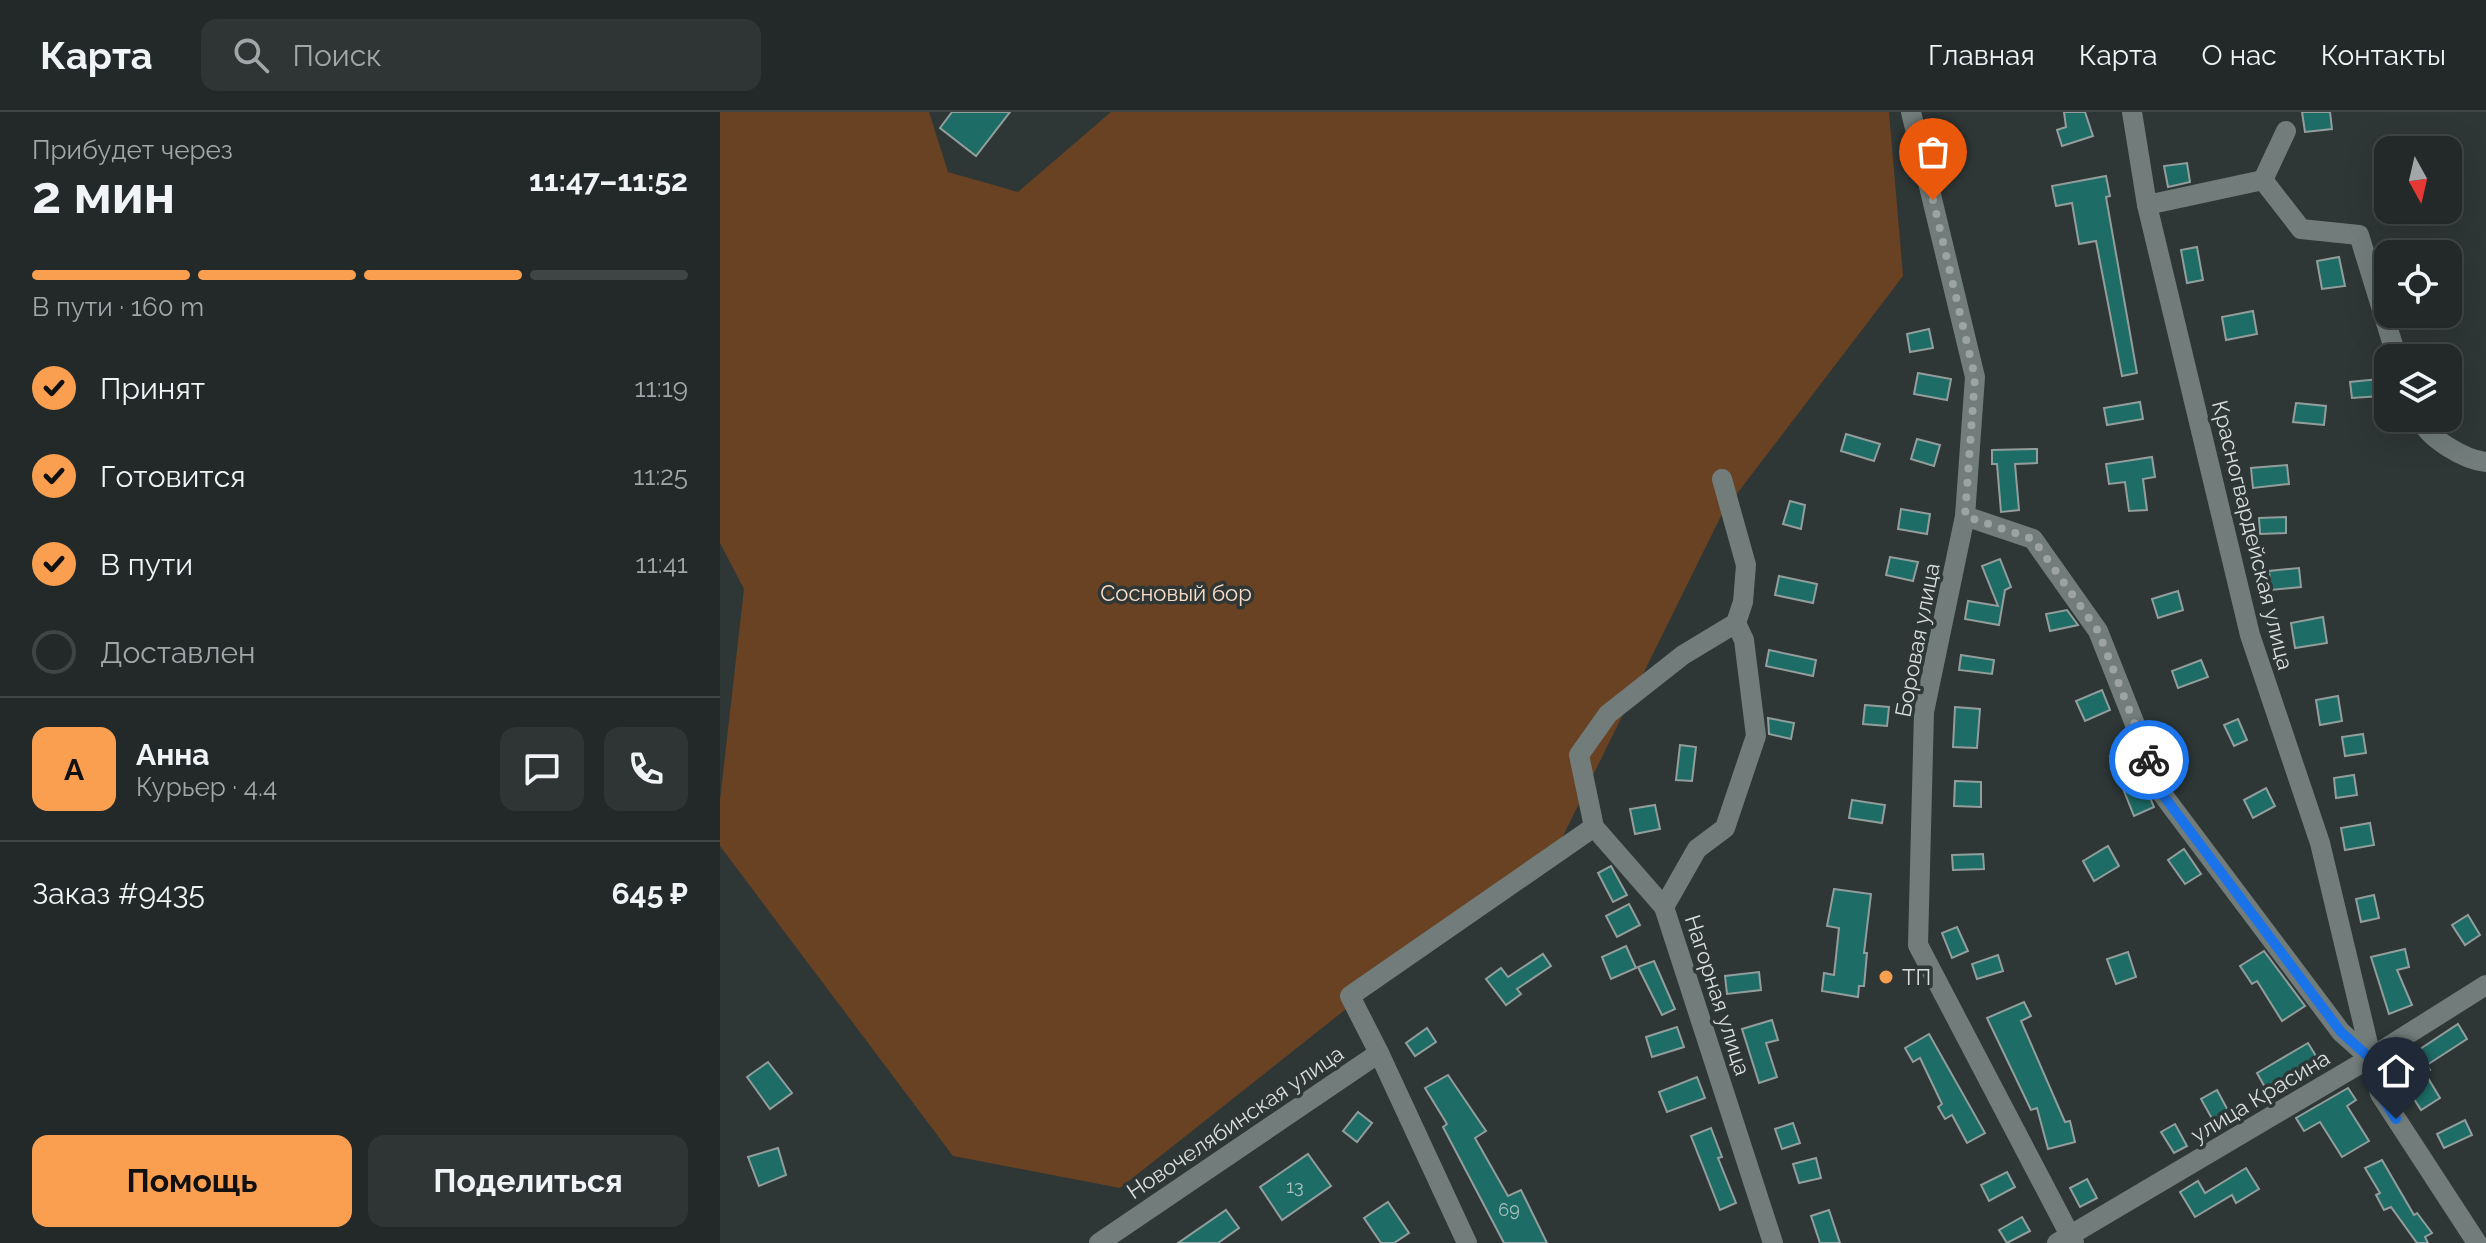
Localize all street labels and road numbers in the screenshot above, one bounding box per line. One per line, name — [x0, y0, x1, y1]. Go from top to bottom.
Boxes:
street label: Красногвардейская улица — [2207, 398, 2299, 672]
street label: Боровая улица — [1889, 561, 1945, 719]
street label: Нагорная улица — [1680, 911, 1756, 1079]
street label: Новочелябинская улица — [1122, 1040, 1348, 1204]
street label: улица Красина — [2186, 1044, 2334, 1148]

